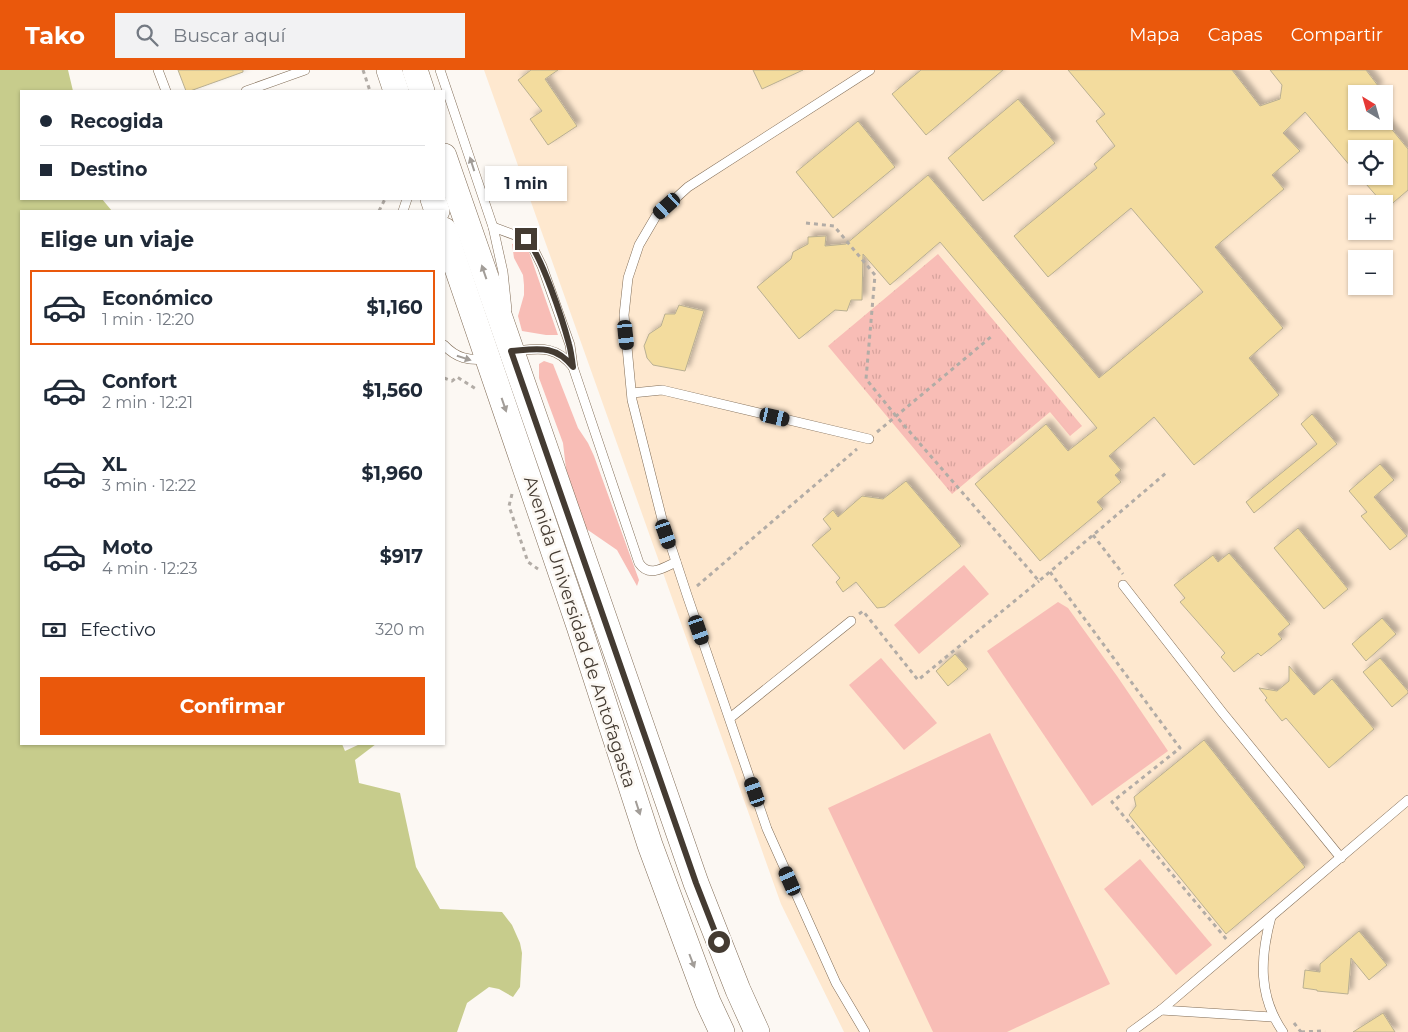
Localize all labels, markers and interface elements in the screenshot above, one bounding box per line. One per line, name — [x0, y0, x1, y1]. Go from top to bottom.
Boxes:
search box — [115, 13, 465, 58]
text: Tako — [25, 21, 85, 50]
icon: search — [133, 21, 161, 49]
text: Buscar aquí — [173, 24, 286, 47]
text: Mapa — [1129, 24, 1180, 46]
text: Capas — [1208, 24, 1263, 46]
text: Compartir — [1291, 24, 1383, 46]
north arrow — [1348, 85, 1392, 130]
map controls — [1348, 85, 1393, 295]
text: Recogida — [70, 110, 163, 133]
button: locate — [1348, 140, 1393, 185]
one-way arrow — [468, 157, 475, 172]
text: Destino — [70, 158, 147, 181]
callout: 1 min — [485, 166, 567, 202]
text: 1 min — [504, 174, 548, 193]
car — [650, 190, 683, 222]
button: + — [1348, 195, 1393, 240]
text: Elige un viaje — [40, 226, 194, 253]
route end — [515, 228, 537, 250]
button: − — [1348, 250, 1393, 295]
one-way arrow — [480, 264, 488, 279]
icon: car — [42, 285, 87, 330]
text: Económico — [102, 287, 213, 310]
text: $1,160 — [367, 296, 423, 319]
text: 1 min · 12:20 — [102, 310, 194, 329]
car — [616, 319, 635, 351]
one-way arrow — [457, 354, 472, 362]
icon: car — [42, 368, 87, 413]
text: Confort — [102, 370, 177, 393]
text: $1,560 — [362, 379, 423, 402]
text: 2 min · 12:21 — [102, 393, 193, 412]
one-way arrow — [500, 397, 508, 412]
car — [758, 406, 791, 428]
icon: car — [42, 451, 87, 496]
text: XL — [102, 453, 127, 476]
text: $1,960 — [362, 462, 423, 485]
street label: Avenida Universidad de Antofagasta — [519, 473, 641, 791]
text: 3 min · 12:22 — [102, 476, 196, 495]
car — [654, 517, 677, 551]
icon: car — [42, 534, 87, 579]
text: Moto — [102, 536, 153, 559]
text: $917 — [380, 545, 423, 568]
text: 4 min · 12:23 — [102, 559, 198, 578]
car — [687, 613, 710, 647]
icon: cash — [40, 616, 68, 644]
text: Efectivo — [80, 618, 156, 641]
text: 320 m — [375, 620, 425, 639]
button: Confirmar — [40, 677, 425, 735]
car — [743, 775, 766, 809]
one-way arrow — [634, 801, 642, 816]
car — [777, 864, 802, 898]
route start — [708, 931, 730, 953]
one-way arrow — [688, 954, 696, 969]

